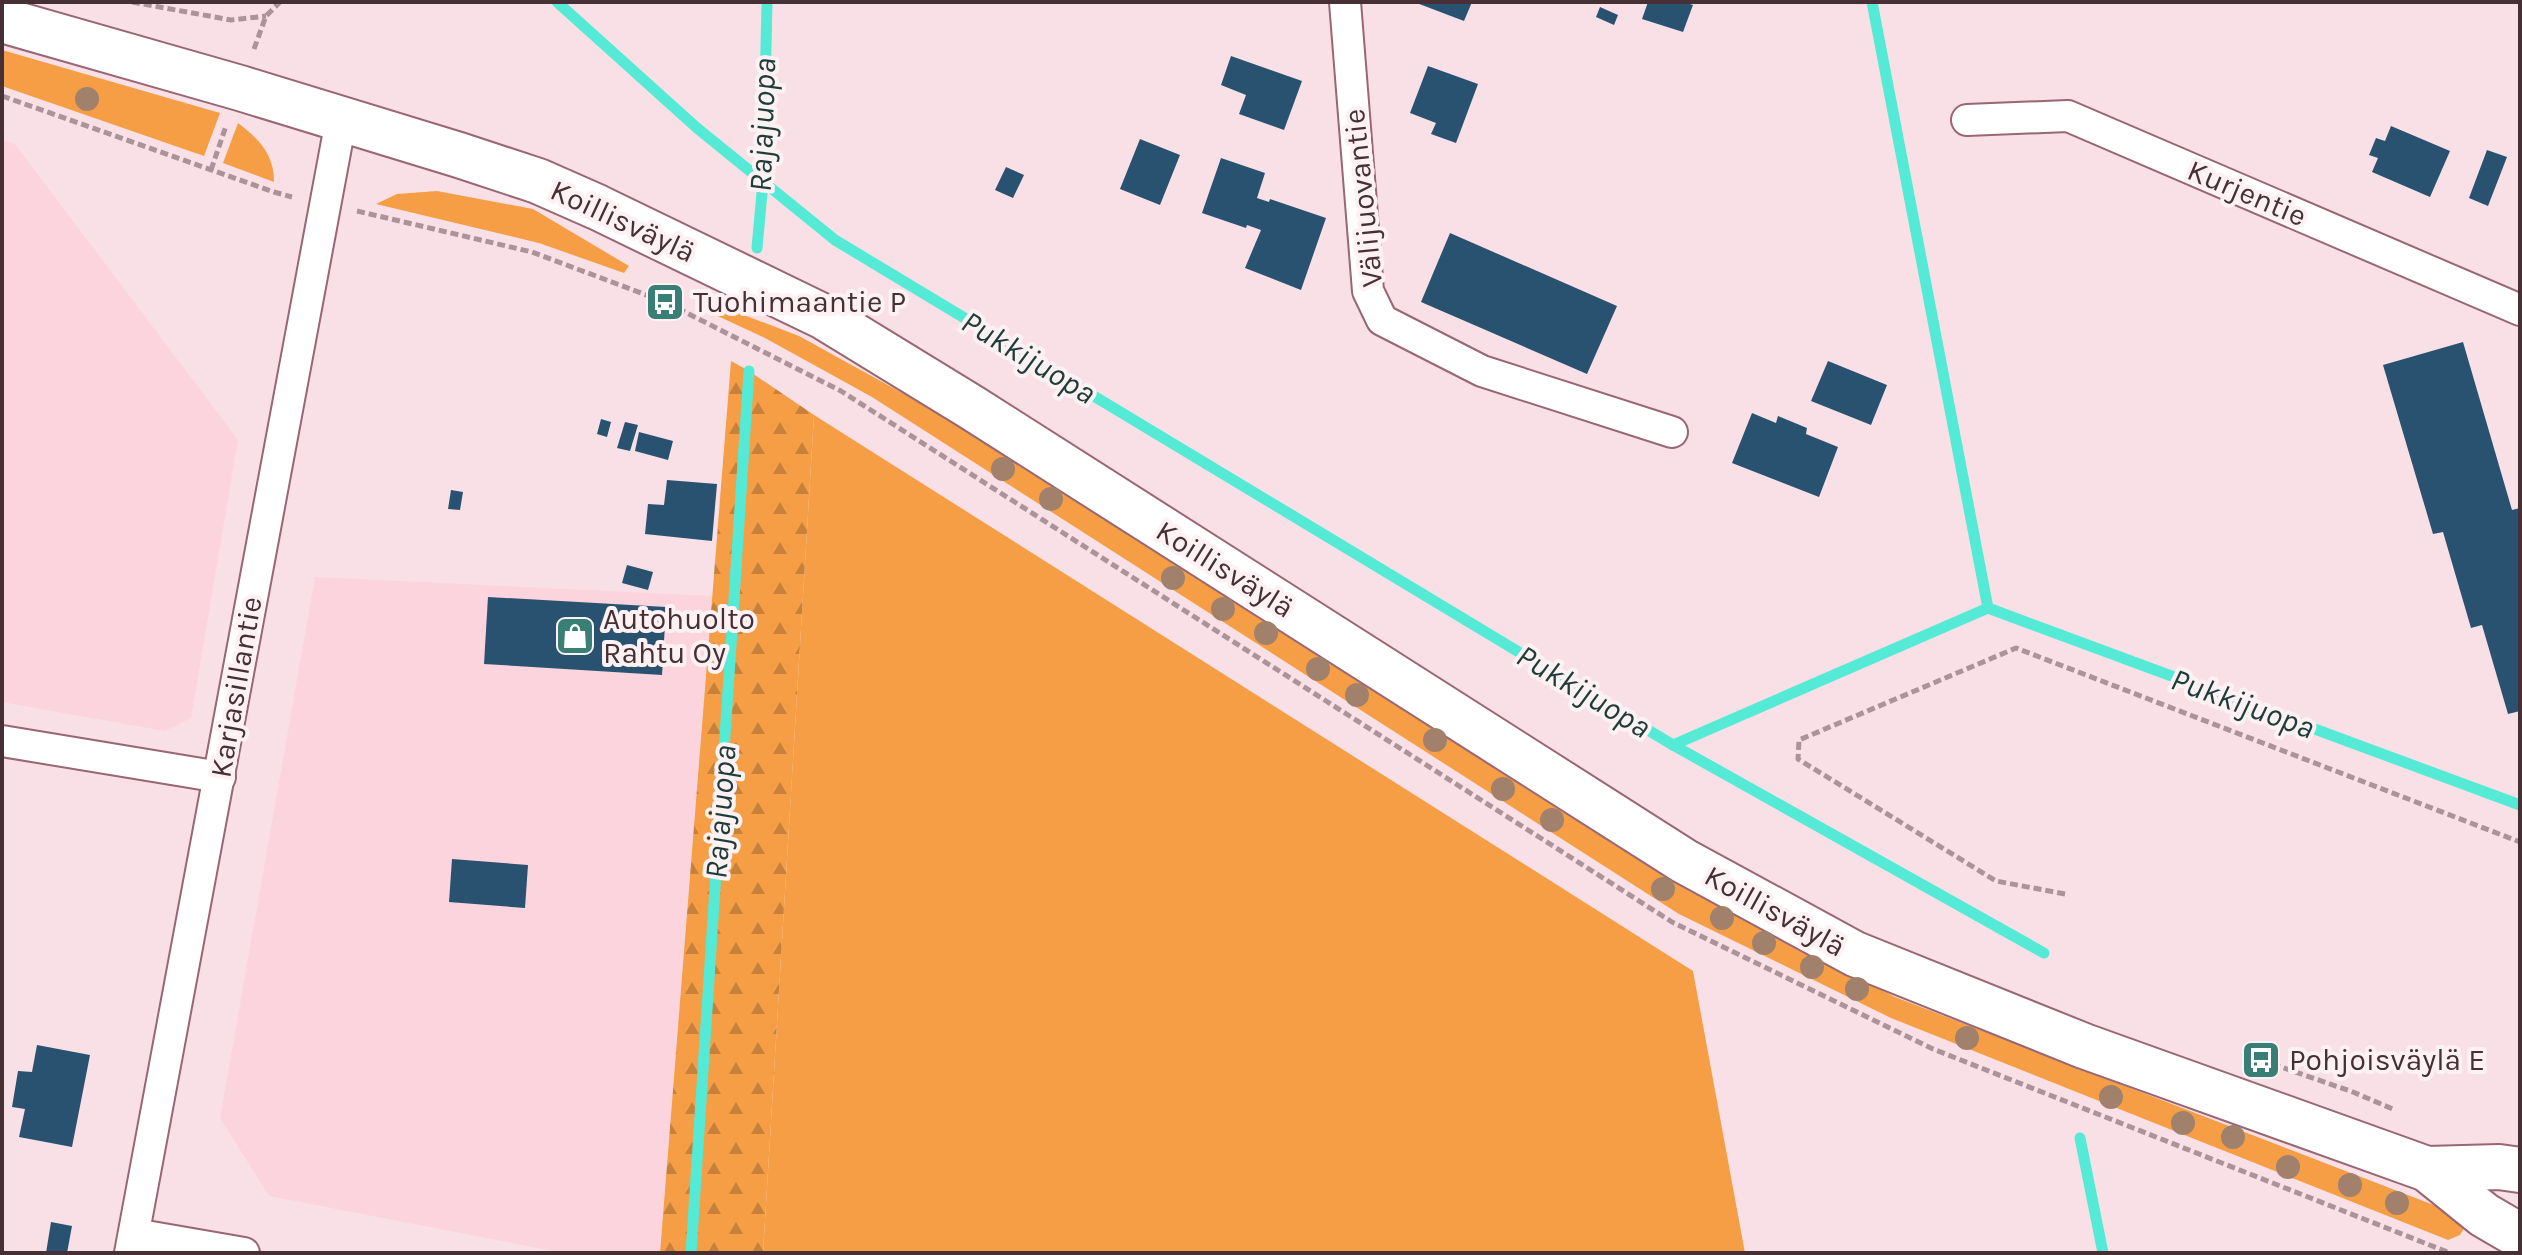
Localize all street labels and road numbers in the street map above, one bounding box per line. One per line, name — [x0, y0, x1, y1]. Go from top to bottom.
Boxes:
street label: Välijuovantie — [1336, 107, 1390, 289]
street label: Kurjentie — [2182, 152, 2312, 234]
street label: Koillisväylä — [545, 172, 701, 270]
street label: Koillisväylä — [1150, 513, 1300, 625]
street label: Karjasillantie — [202, 594, 270, 780]
street label: Koillisväylä — [1698, 858, 1852, 964]

